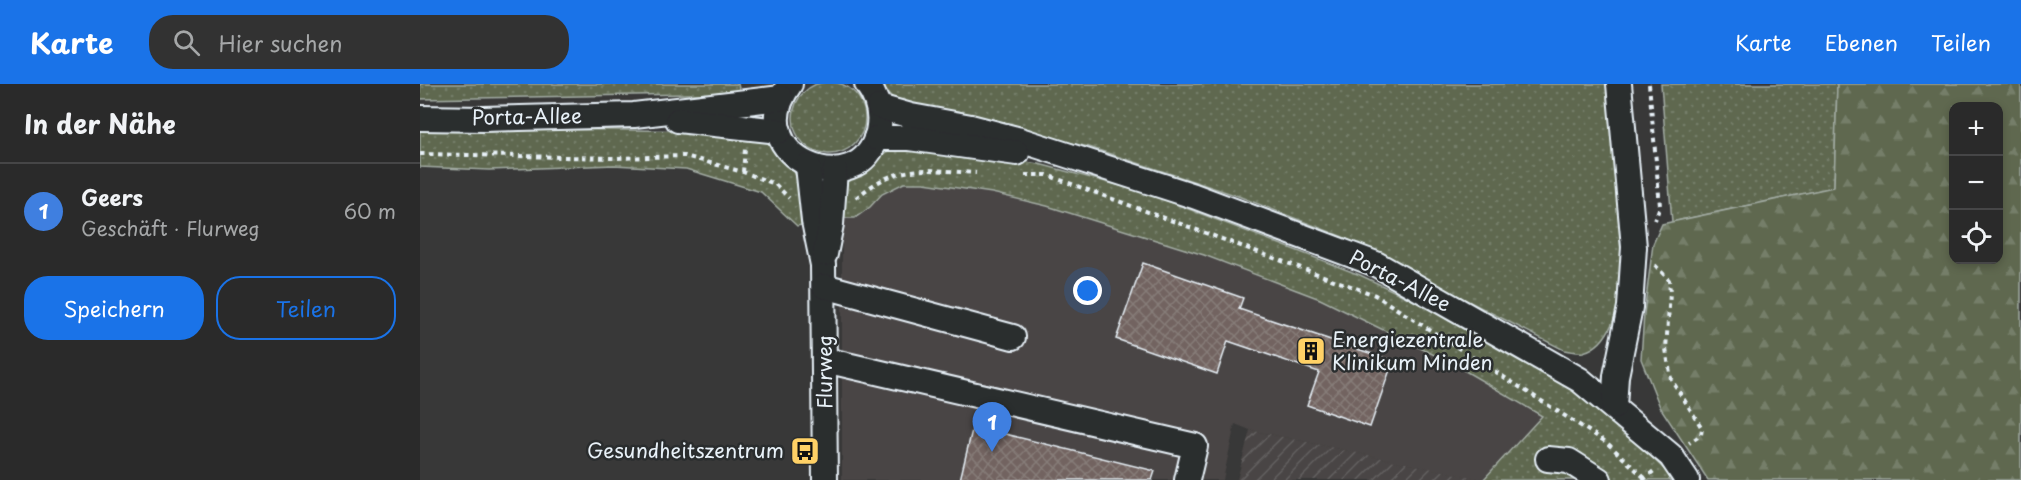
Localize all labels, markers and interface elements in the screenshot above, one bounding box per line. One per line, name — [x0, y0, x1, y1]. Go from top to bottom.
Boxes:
search box — [149, 15, 569, 69]
text: Karte — [30, 21, 113, 64]
icon: search — [170, 26, 203, 59]
text: Hier suchen — [218, 26, 343, 59]
text: Karte — [1735, 26, 1792, 58]
text: Ebenen — [1825, 26, 1898, 58]
text: Teilen — [1931, 26, 1991, 58]
street label: Porta-Allee — [472, 100, 582, 132]
map controls — [1949, 102, 2003, 264]
button: + — [1949, 102, 2003, 156]
text: In der Nähe — [24, 104, 176, 143]
button: − — [1949, 156, 2003, 210]
text: Geers — [81, 180, 143, 213]
text: 1 — [39, 196, 48, 226]
text: 60 m — [344, 196, 396, 226]
button: locate — [1949, 210, 2003, 264]
text: Geschäft · Flurweg — [81, 213, 260, 243]
street label: Porta-Allee — [1345, 242, 1456, 319]
button: Speichern — [24, 276, 204, 340]
button: Teilen — [216, 276, 396, 340]
your location — [1073, 276, 1102, 305]
place label: Energiezentrale Klinikum Minden — [1332, 324, 1493, 377]
street label: Flurweg — [809, 335, 839, 409]
building icon: Energiezentrale Klinikum Minden — [1295, 335, 1327, 367]
pin: 1 — [972, 402, 1012, 452]
place label: Gesundheitszentrum — [587, 435, 784, 465]
bus stop icon: Gesundheitszentrum — [789, 435, 821, 467]

